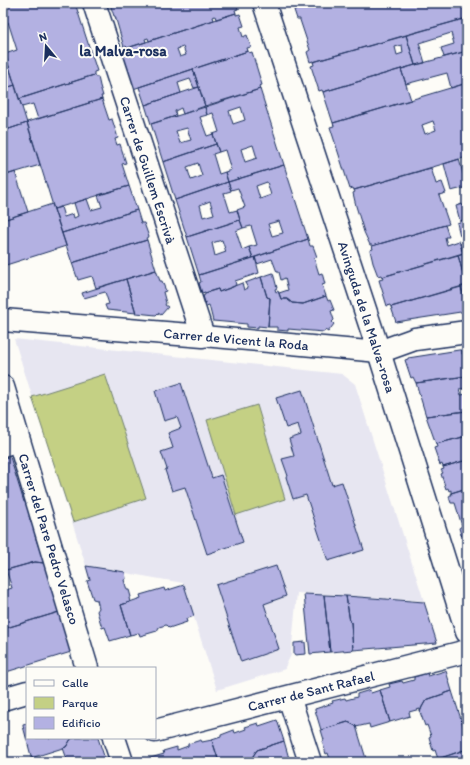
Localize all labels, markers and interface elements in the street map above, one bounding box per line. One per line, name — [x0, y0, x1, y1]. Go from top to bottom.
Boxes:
north arrow — [26, 26, 66, 66]
text: N — [38, 30, 49, 44]
district label: la Malva-rosa — [79, 42, 167, 60]
street label: Carrer de Guillem Escrivà — [116, 94, 180, 247]
street label: Avinguda de la Malva-rosa — [334, 239, 399, 396]
street label: Carrer de Vicent la Roda — [163, 325, 309, 354]
street label: Carrer del Pare Pedro Velasco — [14, 451, 83, 627]
legend — [26, 667, 156, 739]
street label: Carrer de Sant Rafael — [246, 668, 376, 715]
text: Calle — [62, 676, 89, 690]
text: Parque — [62, 696, 98, 710]
text: Edificio — [62, 716, 101, 730]

